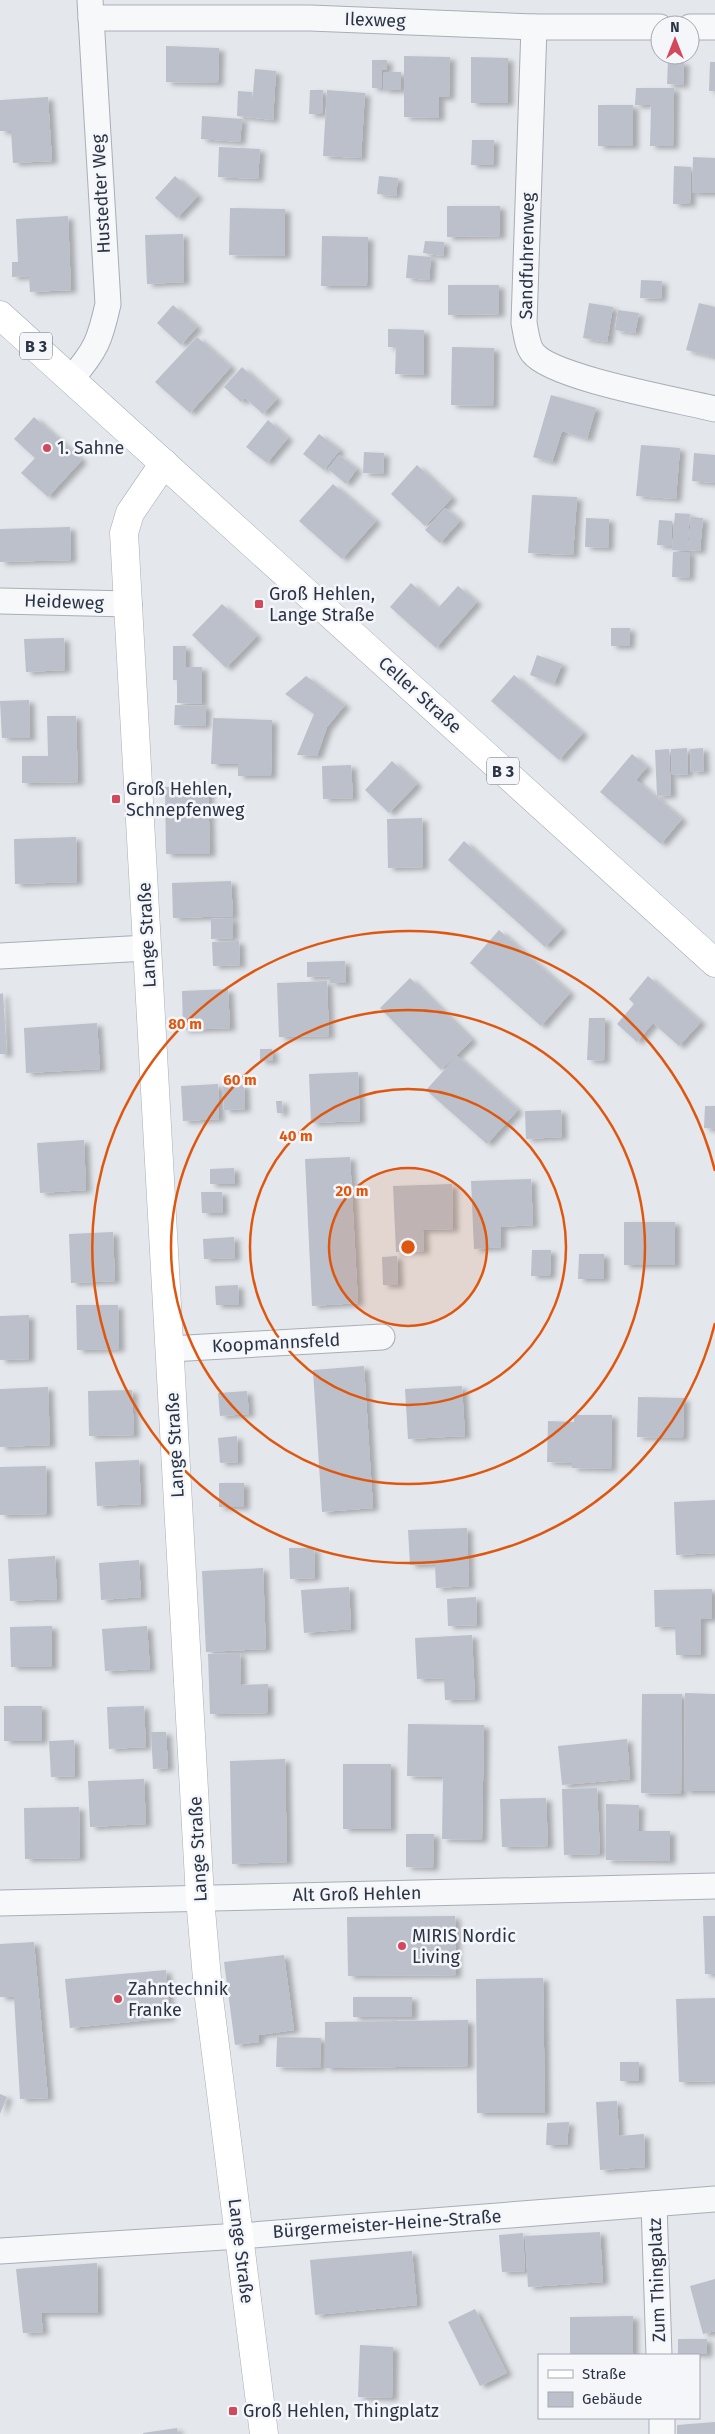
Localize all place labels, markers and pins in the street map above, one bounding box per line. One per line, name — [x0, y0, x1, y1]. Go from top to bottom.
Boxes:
place label: 1. Sahne — [57, 437, 124, 459]
marker: 1. Sahne — [41, 442, 53, 454]
place label: Groß Hehlen, Lange Straße — [269, 583, 375, 626]
marker: Groß Hehlen, Lange Straße — [253, 598, 265, 610]
place label: Groß Hehlen, Schnepfenweg — [126, 778, 245, 821]
marker: Groß Hehlen, Schnepfenweg — [110, 793, 122, 805]
centre of rings — [399, 1238, 417, 1256]
place label: MIRIS Nordic Living — [412, 1925, 516, 1968]
marker: MIRIS Nordic Living — [396, 1940, 408, 1952]
place label: Zahntechnik Franke — [128, 1978, 229, 2021]
marker: Zahntechnik Franke — [112, 1993, 124, 2005]
place label: Groß Hehlen, Thingplatz — [243, 2400, 439, 2422]
marker: Groß Hehlen, Thingplatz — [227, 2405, 239, 2417]

